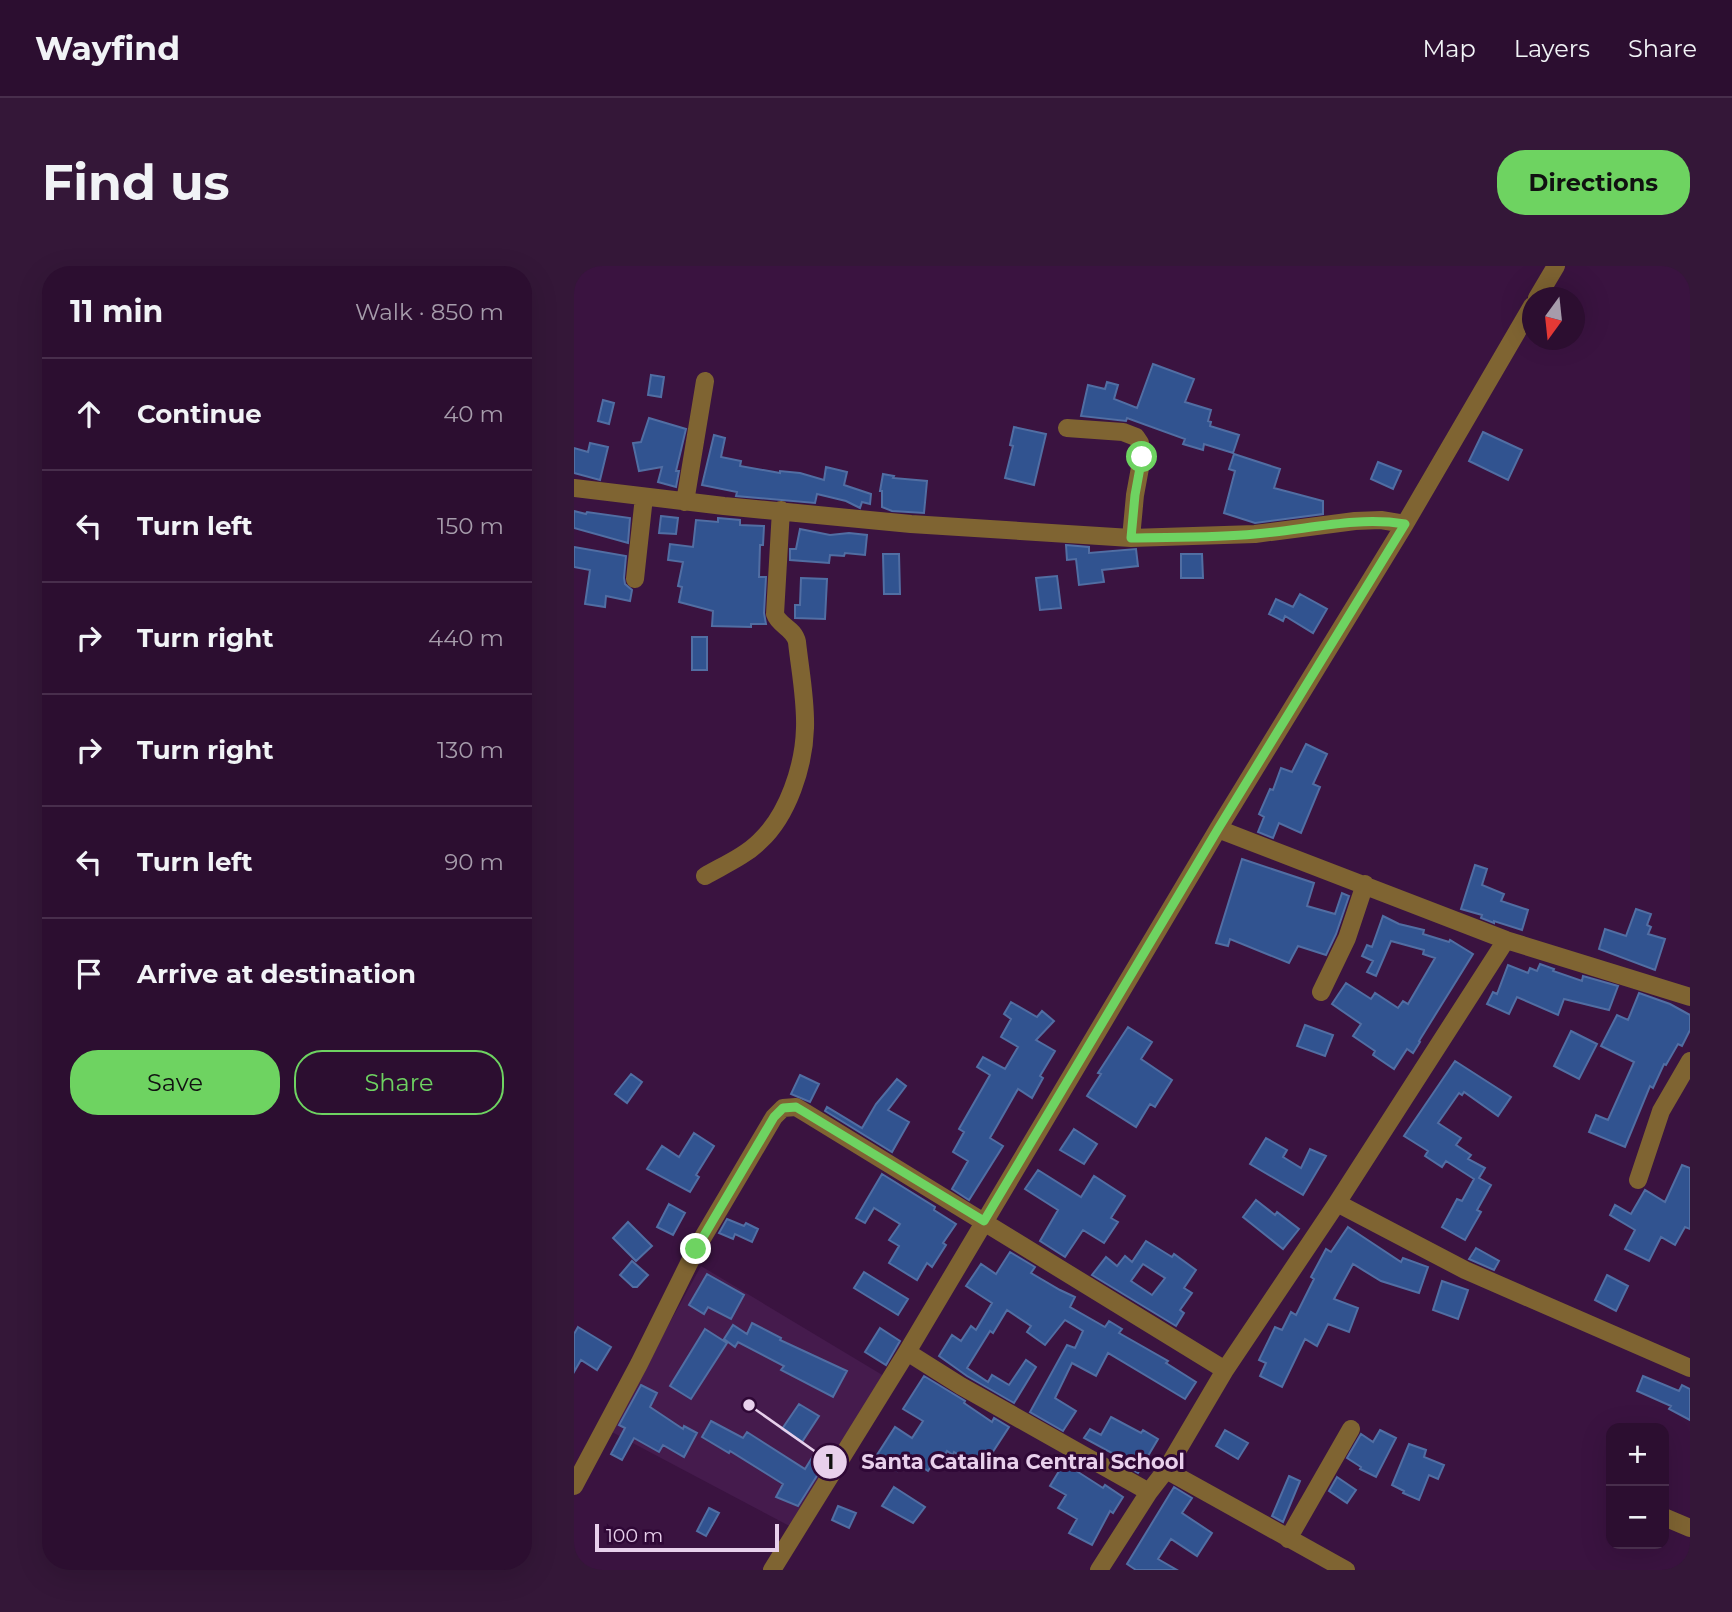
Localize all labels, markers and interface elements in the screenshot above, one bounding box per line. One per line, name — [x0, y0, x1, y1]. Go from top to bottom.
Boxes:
text: Wayfind — [35, 28, 180, 68]
text: Map — [1422, 34, 1476, 63]
text: Layers — [1514, 34, 1590, 63]
text: Share — [1628, 34, 1697, 63]
button: Directions — [1497, 150, 1690, 215]
text: Find us — [42, 153, 230, 212]
north arrow — [1522, 287, 1585, 350]
text: 11 min — [70, 293, 163, 330]
text: Walk · 850 m — [355, 298, 504, 326]
icon: ahead — [70, 395, 108, 433]
text: Continue — [137, 398, 262, 430]
text: 40 m — [443, 400, 504, 428]
route start — [1126, 441, 1157, 472]
icon: left — [70, 507, 108, 545]
text: Turn left — [137, 510, 253, 542]
text: 150 m — [437, 512, 504, 540]
icon: right — [70, 619, 108, 657]
text: Turn right — [137, 622, 273, 654]
text: 440 m — [428, 624, 504, 652]
icon: right — [70, 731, 108, 769]
text: Turn right — [137, 734, 273, 766]
text: 130 m — [437, 736, 504, 764]
icon: left — [70, 843, 108, 881]
text: Turn left — [137, 846, 253, 878]
text: 90 m — [444, 848, 504, 876]
icon: arrive — [70, 955, 108, 993]
text: Arrive at destination — [137, 958, 416, 990]
button: Save — [70, 1050, 280, 1115]
button: Share — [294, 1050, 504, 1115]
route end — [680, 1233, 711, 1264]
map controls — [1606, 1423, 1669, 1549]
button: + — [1606, 1423, 1669, 1486]
callout: Santa Catalina Central School — [812, 1441, 1199, 1483]
text: 1 — [826, 1449, 834, 1474]
text: Santa Catalina Central School — [861, 1449, 1185, 1474]
button: − — [1606, 1486, 1669, 1549]
scale bar — [595, 1521, 779, 1553]
text: 100 m — [606, 1524, 663, 1547]

